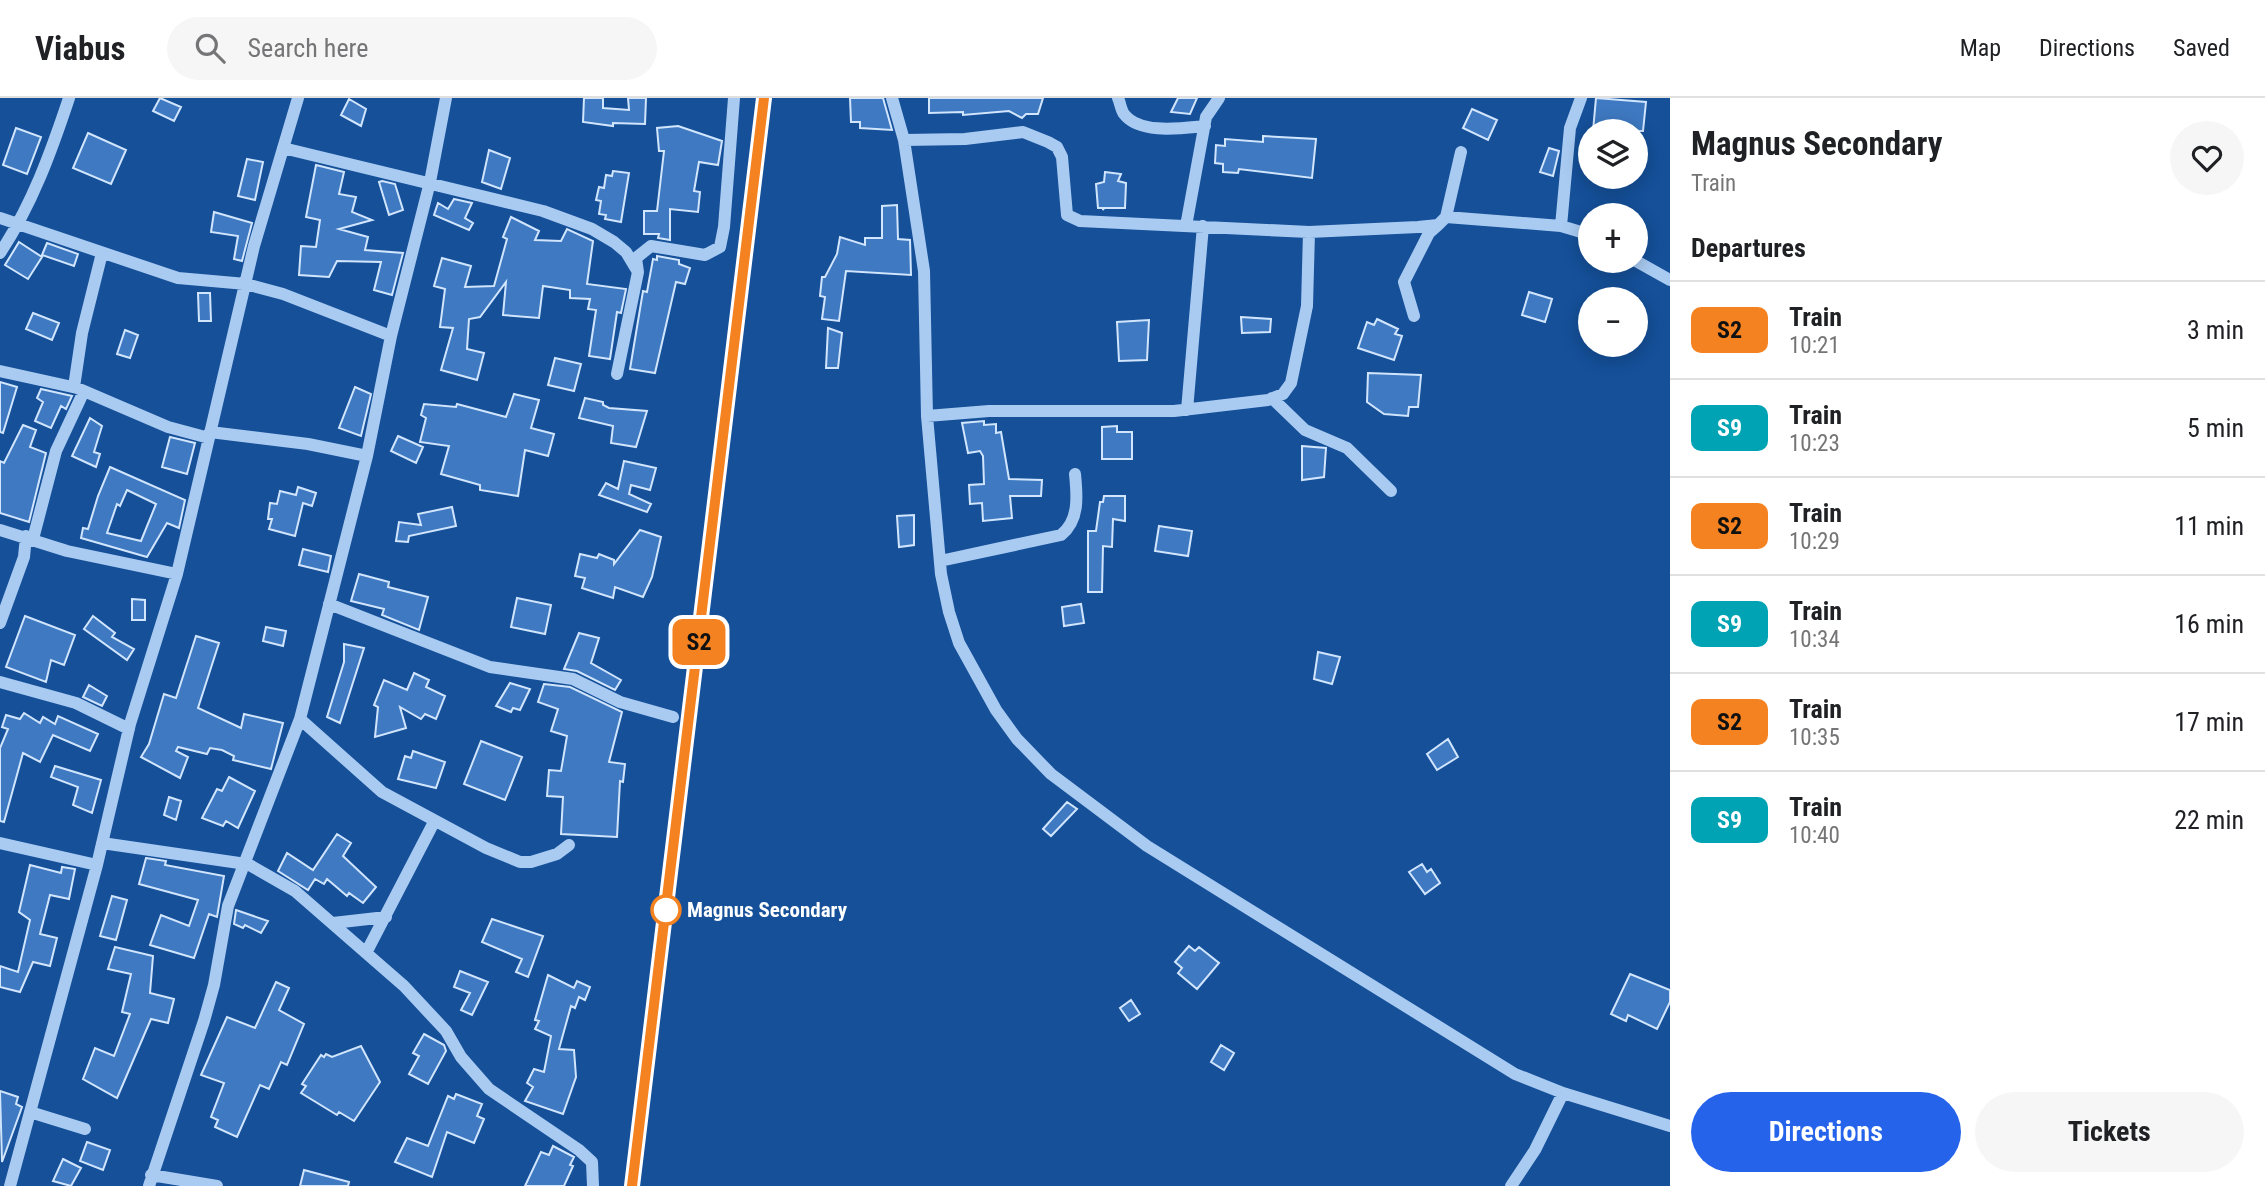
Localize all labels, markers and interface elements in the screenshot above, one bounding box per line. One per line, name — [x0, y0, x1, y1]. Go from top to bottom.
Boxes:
search box — [167, 17, 657, 80]
text: Viabus — [35, 29, 125, 68]
icon: search — [191, 29, 229, 67]
text: Search here — [247, 33, 368, 63]
text: Map — [1960, 34, 2001, 62]
text: Directions — [2039, 34, 2135, 62]
text: Saved — [2173, 34, 2230, 62]
map controls — [1578, 119, 1648, 357]
button: layers — [1578, 119, 1648, 189]
button: heart — [2170, 121, 2244, 195]
text: Magnus Secondary — [1691, 124, 1943, 163]
text: Train — [1691, 170, 1736, 197]
button: + — [1578, 203, 1648, 273]
text: Departures — [1691, 233, 1806, 263]
button: − — [1578, 287, 1648, 357]
text: Train — [1789, 302, 1842, 332]
text: 3 min — [2187, 315, 2244, 345]
text: S2 — [1717, 316, 1742, 344]
text: 10:21 — [1789, 332, 1840, 359]
text: Train — [1789, 400, 1842, 430]
text: 5 min — [2187, 413, 2244, 443]
text: S9 — [1717, 414, 1742, 442]
text: 10:23 — [1789, 430, 1840, 457]
text: Train — [1789, 498, 1842, 528]
text: 11 min — [2174, 511, 2244, 541]
text: S2 — [1717, 512, 1742, 540]
text: 10:29 — [1789, 528, 1840, 555]
text: Train — [1789, 596, 1842, 626]
text: 16 min — [2174, 609, 2244, 639]
text: S9 — [1717, 610, 1742, 638]
line badge: S2 — [668, 619, 730, 665]
text: 10:34 — [1789, 626, 1840, 653]
text: S2 — [686, 628, 712, 656]
text: Train — [1789, 694, 1842, 724]
text: 17 min — [2174, 707, 2244, 737]
text: S2 — [1717, 708, 1742, 736]
text: 10:35 — [1789, 724, 1840, 751]
text: Train — [1789, 792, 1842, 822]
text: 22 min — [2174, 805, 2244, 835]
text: S9 — [1717, 806, 1742, 834]
text: 10:40 — [1789, 822, 1840, 849]
marker: Magnus Secondary — [651, 895, 681, 925]
place label: Magnus Secondary — [687, 898, 848, 922]
button: Directions — [1691, 1092, 1961, 1172]
button: Tickets — [1975, 1092, 2244, 1172]

